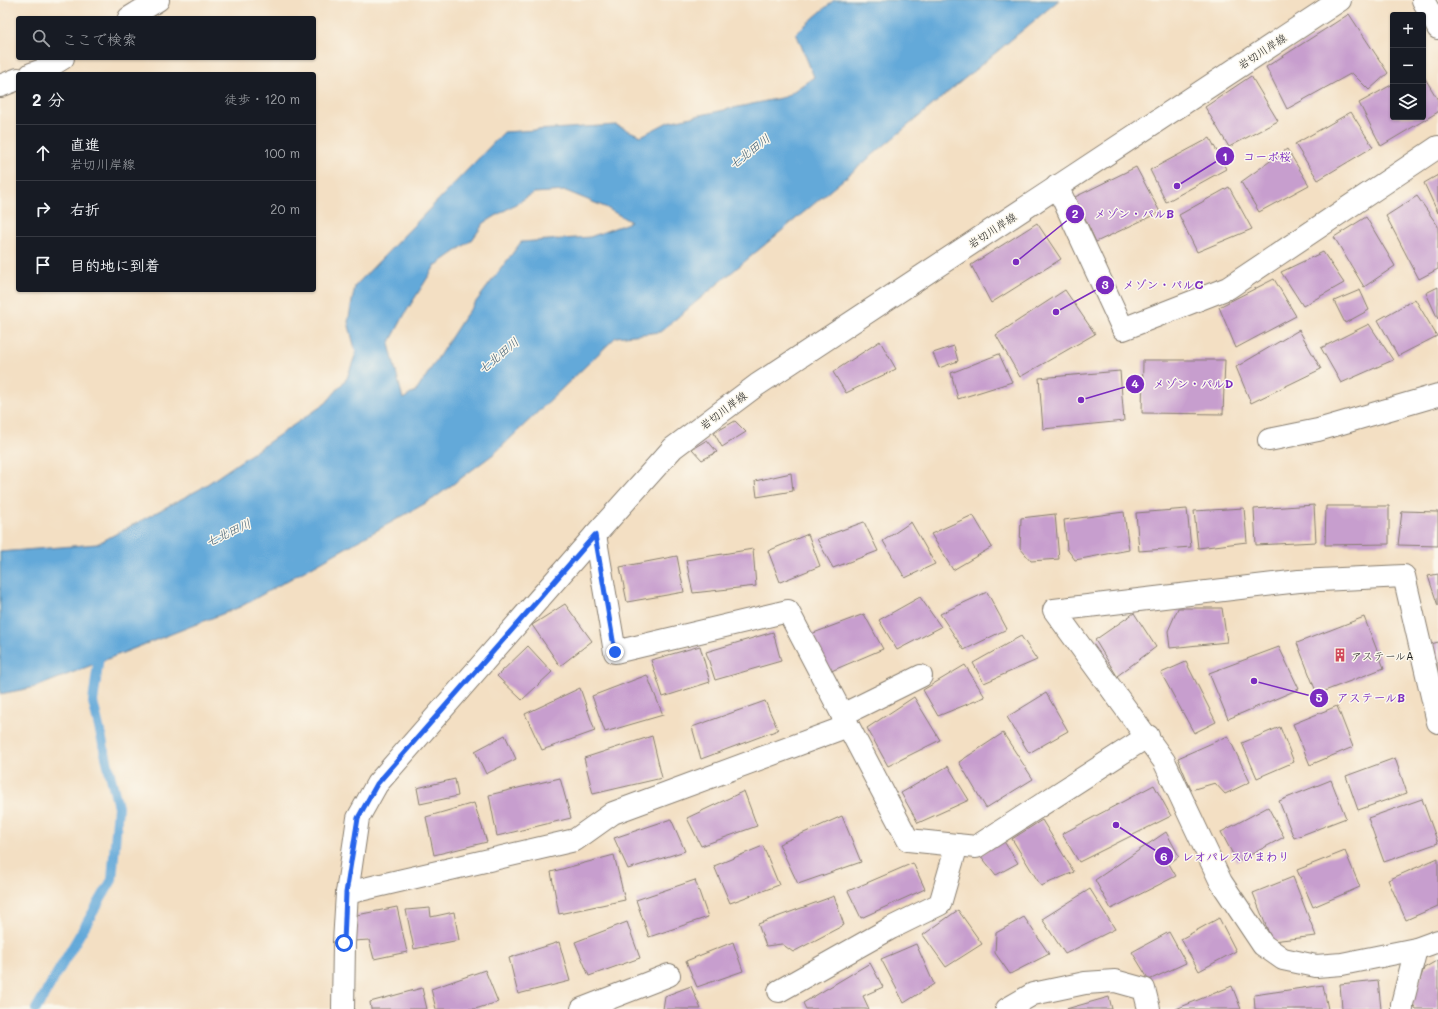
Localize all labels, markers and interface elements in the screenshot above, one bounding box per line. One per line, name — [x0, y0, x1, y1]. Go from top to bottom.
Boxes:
map controls — [1390, 12, 1426, 120]
button: + — [1390, 12, 1426, 48]
search box — [16, 16, 316, 60]
icon: search — [30, 27, 52, 49]
text: ここで検索 — [62, 29, 137, 49]
street label: 岩切川岸線 — [1235, 30, 1289, 72]
button: − — [1390, 48, 1426, 84]
button: layers — [1390, 84, 1426, 120]
text: 2 分 — [32, 88, 65, 110]
text: 徒歩 · 120 m — [224, 90, 300, 107]
water label: 七北田川 — [725, 130, 773, 172]
text: 直進 — [70, 134, 100, 154]
icon: ahead — [32, 142, 54, 164]
text: 100 m — [264, 144, 300, 161]
callout: コーポ桜 — [1215, 144, 1299, 168]
text: 1 — [1222, 148, 1228, 164]
text: コーポ桜 — [1243, 148, 1291, 164]
text: 岩切川岸線 — [70, 155, 135, 172]
icon: right — [32, 198, 54, 220]
text: 右折 — [70, 199, 100, 219]
text: 20 m — [270, 200, 300, 217]
callout: メゾン・パルB — [1065, 202, 1182, 226]
text: 2 — [1072, 205, 1079, 221]
text: メゾン・パルB — [1094, 205, 1174, 221]
street label: 岩切川岸線 — [965, 209, 1019, 251]
icon: arrive — [32, 254, 54, 276]
text: 目的地に到着 — [70, 255, 160, 275]
callout: メゾン・パルC — [1095, 273, 1212, 297]
text: 3 — [1101, 276, 1109, 292]
text: メゾン・パルC — [1123, 276, 1204, 292]
water label: 七北田川 — [474, 333, 522, 377]
callout: メゾン・パルD — [1125, 372, 1241, 396]
text: 4 — [1131, 375, 1139, 391]
text: メゾン・パルD — [1153, 375, 1233, 391]
street label: 岩切川岸線 — [697, 387, 749, 433]
water label: 七北田川 — [203, 515, 253, 549]
route end — [606, 643, 624, 661]
building icon: アステールA — [1332, 647, 1348, 663]
place label: アステールA — [1351, 648, 1414, 663]
callout: アステールB — [1309, 686, 1413, 710]
text: 5 — [1315, 689, 1323, 705]
text: アステールB — [1337, 689, 1405, 705]
callout: レオパレスひまわり — [1154, 844, 1298, 868]
text: 6 — [1160, 848, 1168, 864]
text: レオパレスひまわり — [1182, 848, 1290, 864]
route start — [335, 934, 353, 952]

